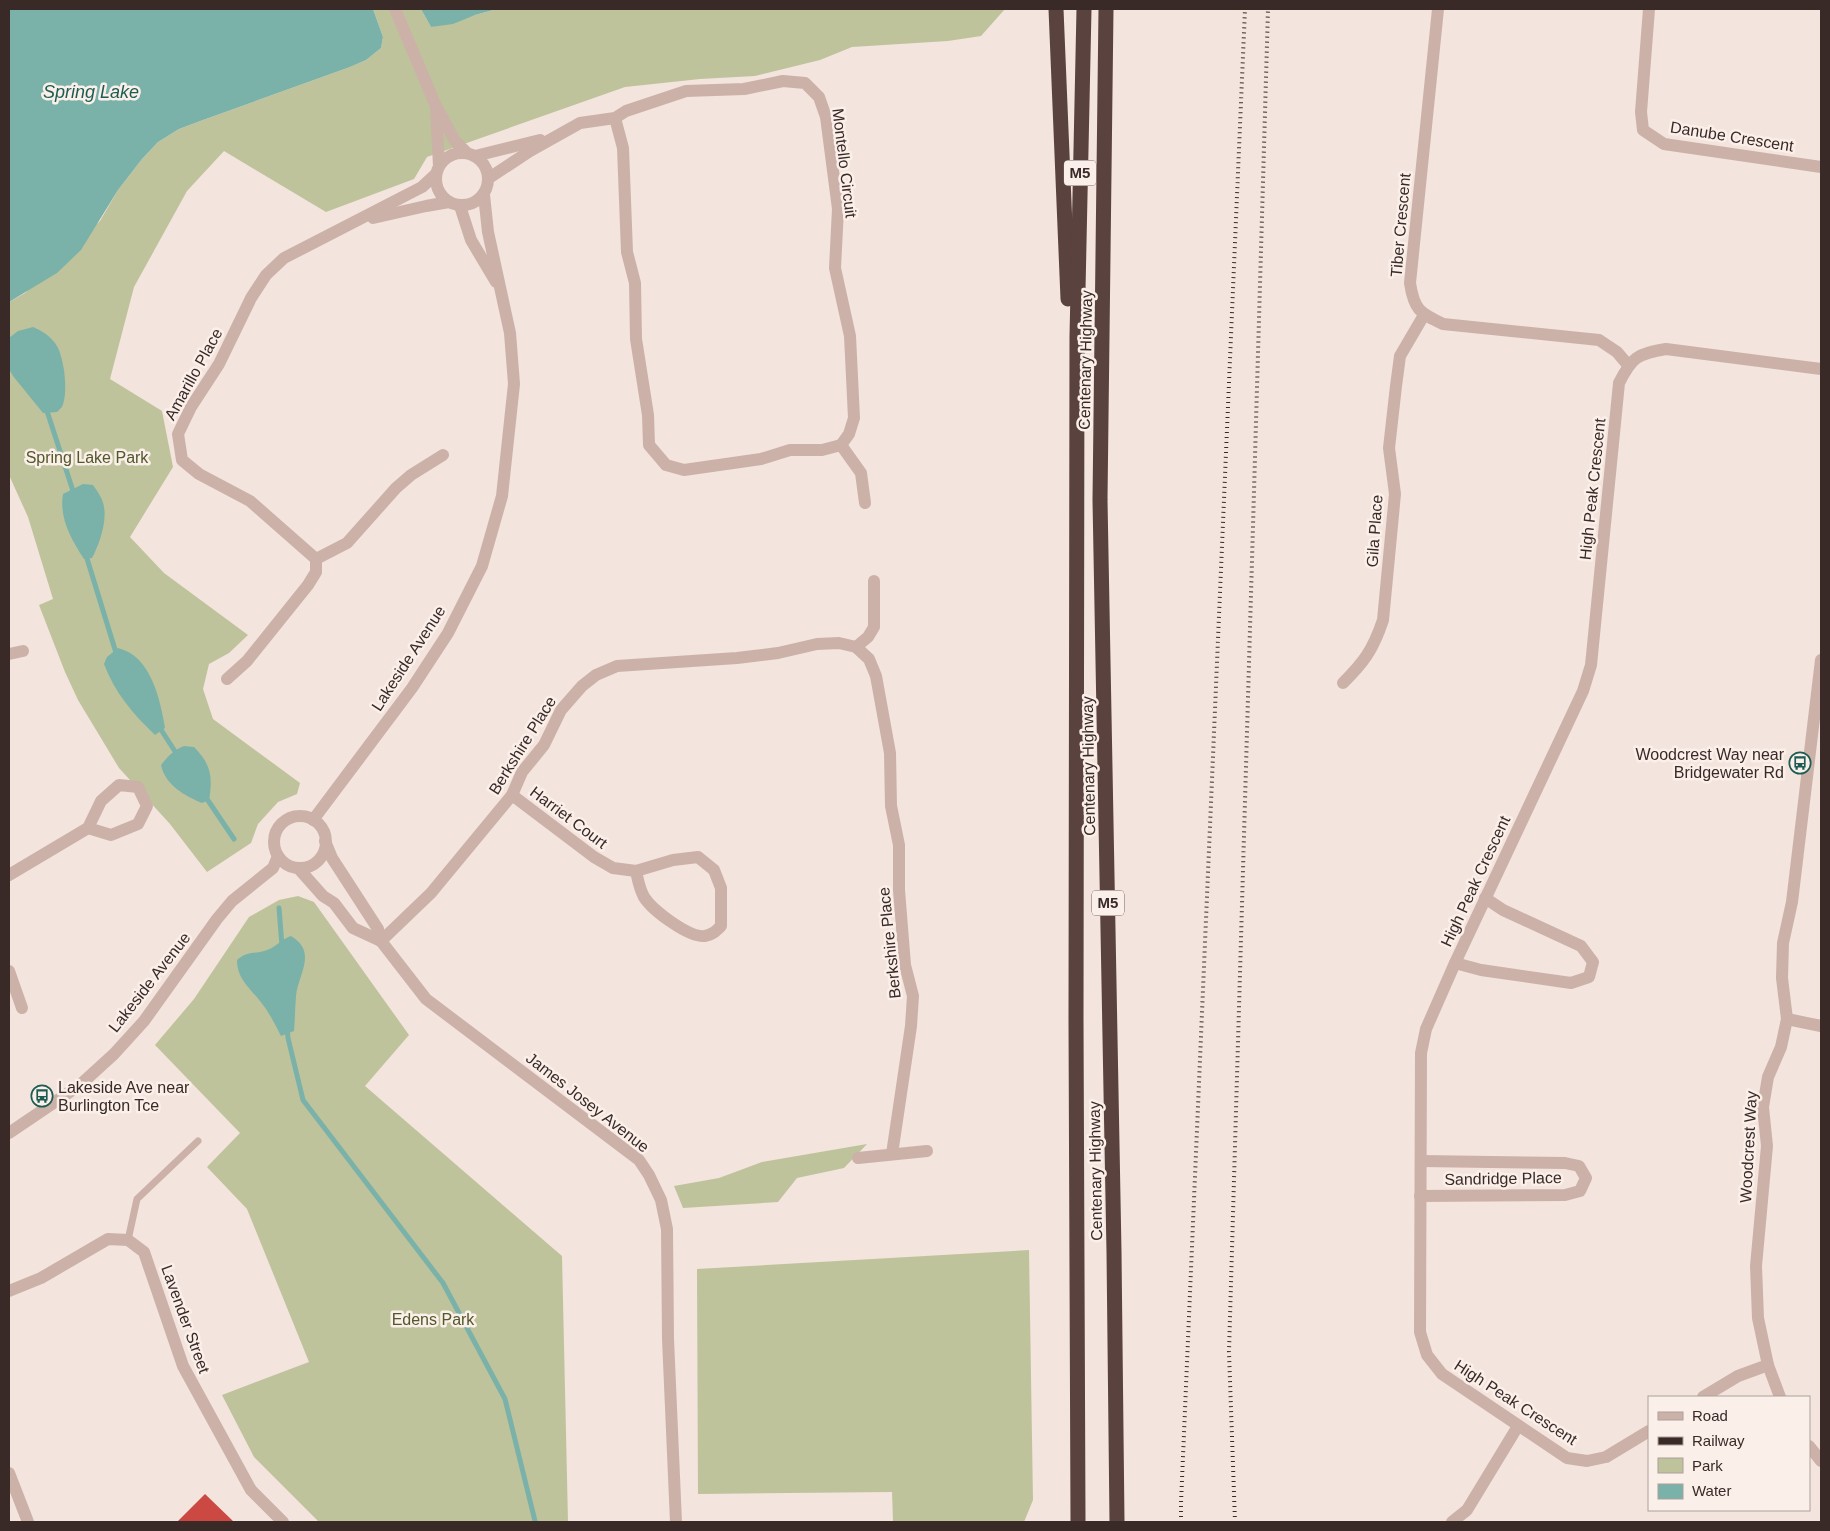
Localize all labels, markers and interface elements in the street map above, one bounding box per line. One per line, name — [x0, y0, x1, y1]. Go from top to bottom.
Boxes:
water label: Spring Lake — [43, 82, 139, 102]
street label: Montello Circuit — [829, 107, 860, 219]
street label: Danube Crescent — [1669, 118, 1795, 155]
road number: M5 — [1064, 160, 1096, 186]
street label: Tiber Crescent — [1387, 172, 1414, 278]
street label: Centenary Highway — [1076, 290, 1095, 430]
street label: Amarillo Place — [161, 325, 226, 423]
street label: High Peak Crescent — [1577, 417, 1608, 561]
park label: Spring Lake Park — [26, 449, 149, 466]
street label: Gila Place — [1363, 494, 1386, 568]
street label: Lakeside Avenue — [368, 603, 449, 714]
street label: Berkshire Place — [486, 693, 559, 797]
street label: Centenary Highway — [1079, 696, 1098, 836]
place label: Woodcrest Way near Bridgewater Rd — [1636, 746, 1785, 781]
bus stop icon: Woodcrest Way near Bridgewater Rd — [1788, 751, 1812, 775]
street label: Harriet Court — [527, 783, 611, 852]
street label: High Peak Crescent — [1438, 813, 1513, 949]
street label: Berkshire Place — [875, 886, 904, 1000]
road number: M5 — [1092, 890, 1124, 916]
street label: Lakeside Avenue — [105, 929, 194, 1035]
street label: James Josey Avenue — [523, 1049, 652, 1156]
place label: Lakeside Ave near Burlington Tce — [58, 1079, 190, 1114]
bus stop icon: Lakeside Ave near Burlington Tce — [30, 1084, 54, 1108]
street label: Woodcrest Way — [1737, 1091, 1760, 1203]
street label: Centenary Highway — [1086, 1101, 1105, 1241]
street label: Sandridge Place — [1444, 1169, 1562, 1188]
street label: Lavender Street — [158, 1263, 213, 1376]
park label: Edens Park — [392, 1311, 475, 1328]
street label: High Peak Crescent — [1451, 1357, 1580, 1449]
legend — [1648, 1396, 1810, 1511]
text: Road — [1692, 1407, 1728, 1424]
text: Railway — [1692, 1432, 1745, 1449]
text: Park — [1692, 1457, 1723, 1474]
text: Water — [1692, 1482, 1731, 1499]

